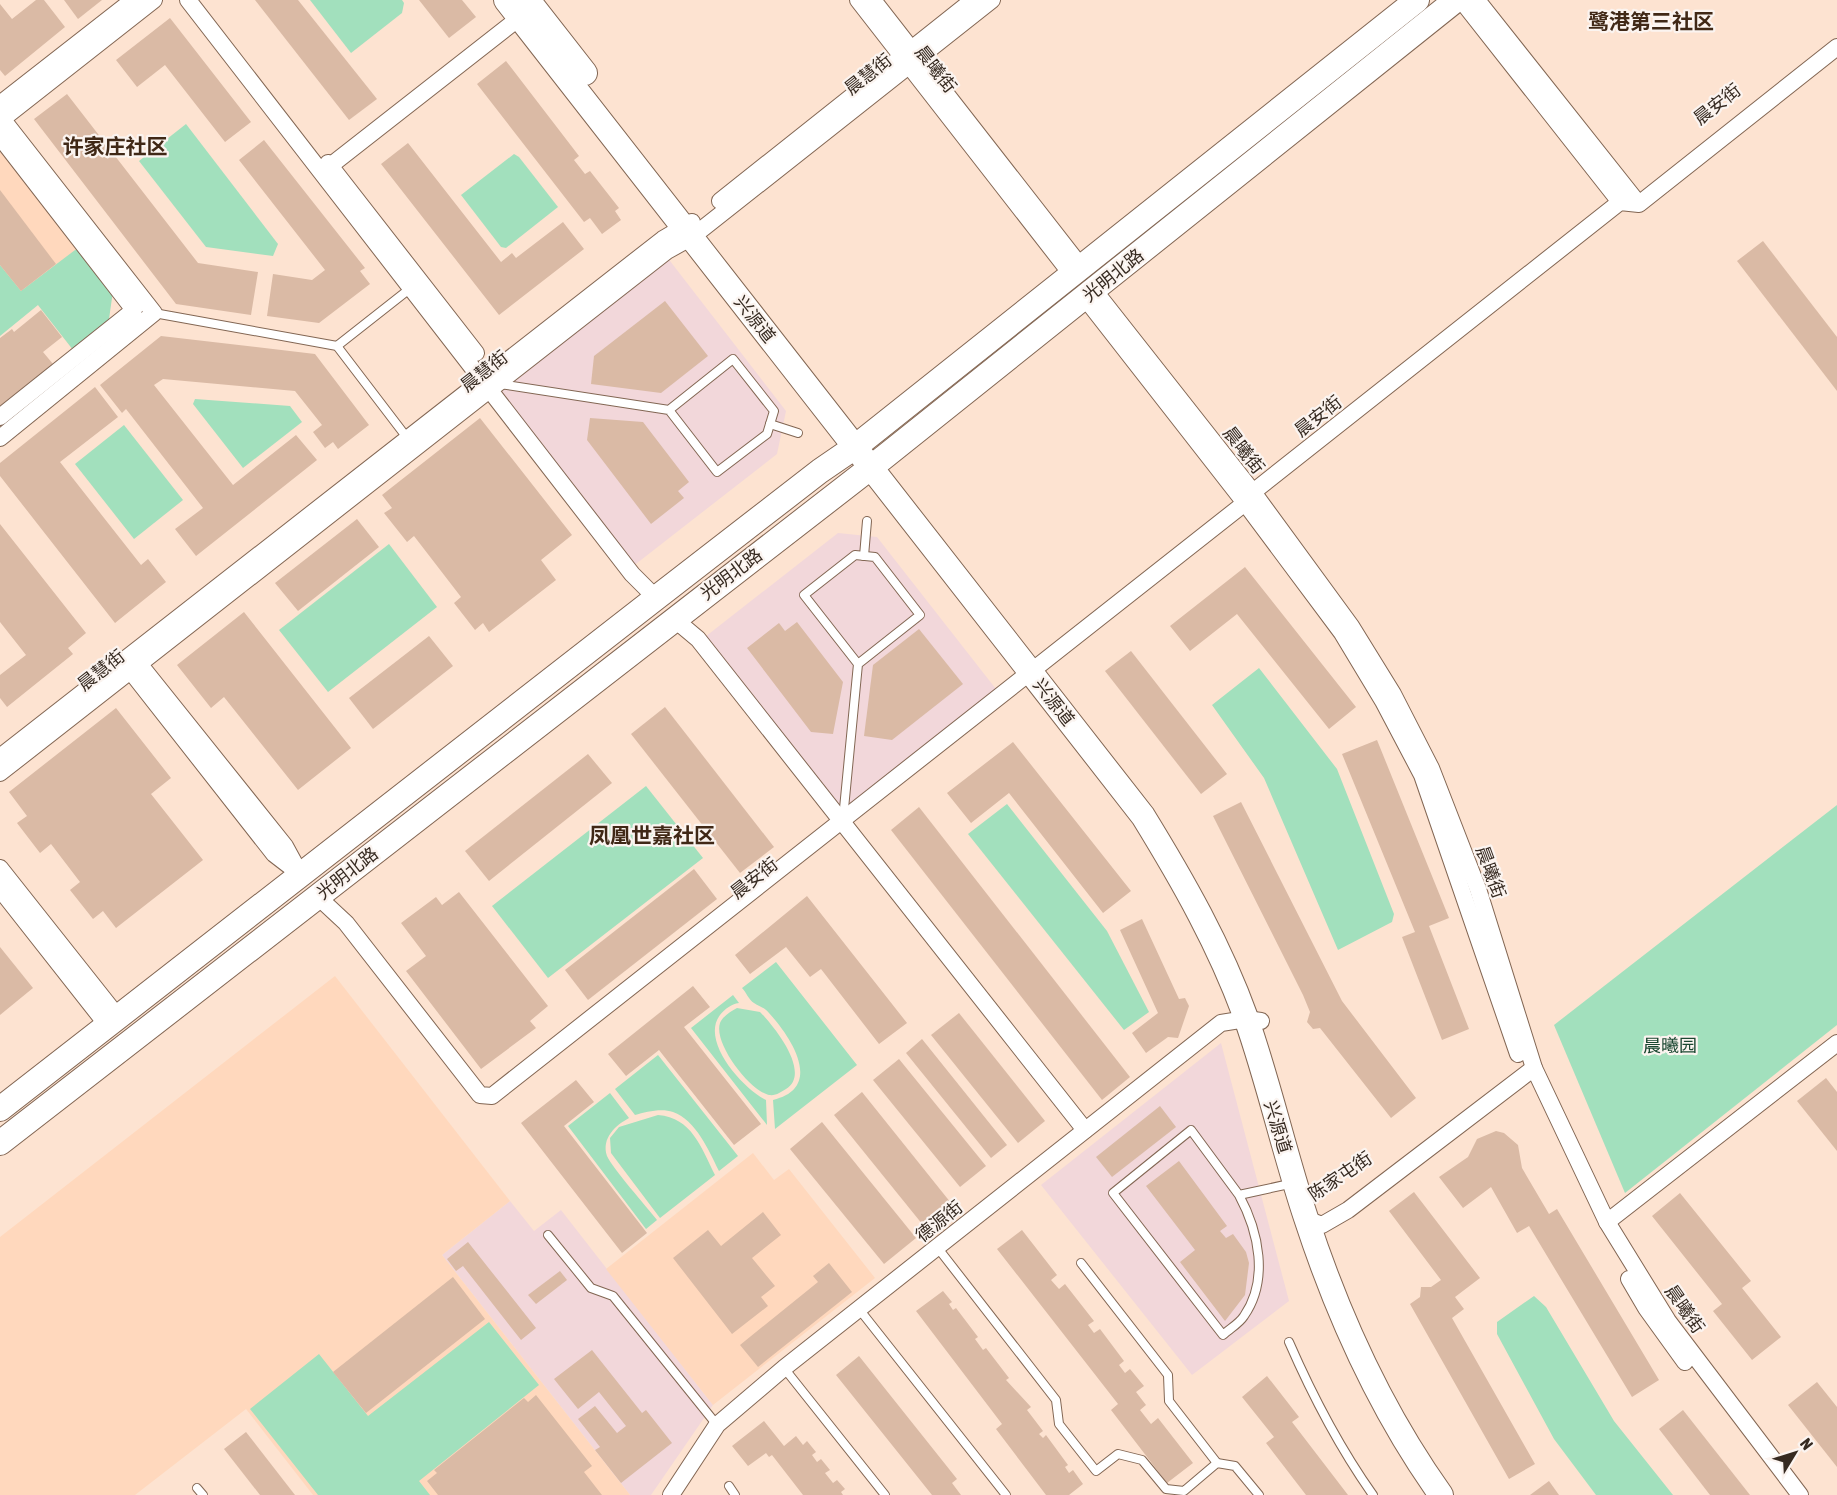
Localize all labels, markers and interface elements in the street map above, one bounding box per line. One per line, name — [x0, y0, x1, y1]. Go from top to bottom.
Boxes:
district label: 鹭港第三社区 — [1588, 9, 1714, 33]
street label: 晨曦街 — [911, 41, 961, 97]
street label: 晨慧街 — [840, 49, 896, 99]
street label: 晨安街 — [1689, 79, 1745, 129]
district label: 许家庄社区 — [63, 134, 168, 158]
street label: 光明北路 — [1078, 244, 1148, 306]
street label: 兴源道 — [730, 291, 780, 347]
street label: 晨慧街 — [456, 346, 512, 396]
street label: 晨安街 — [1290, 391, 1346, 441]
street label: 晨曦街 — [1219, 422, 1269, 478]
street label: 光明北路 — [696, 544, 766, 604]
street label: 晨慧街 — [73, 645, 129, 695]
street label: 兴源道 — [1029, 674, 1079, 730]
district label: 凤凰世嘉社区 — [589, 823, 715, 847]
street label: 光明北路 — [312, 843, 382, 903]
street label: 晨曦街 — [1472, 843, 1510, 901]
street label: 晨安街 — [726, 853, 782, 903]
park label: 晨曦园 — [1643, 1035, 1697, 1056]
street label: 兴源道 — [1260, 1098, 1296, 1156]
street label: 陈家屯街 — [1304, 1147, 1376, 1205]
street label: 德源街 — [911, 1196, 967, 1246]
street label: 晨曦街 — [1661, 1281, 1709, 1337]
north arrow — [1765, 1423, 1825, 1483]
text: N — [1797, 1434, 1817, 1453]

